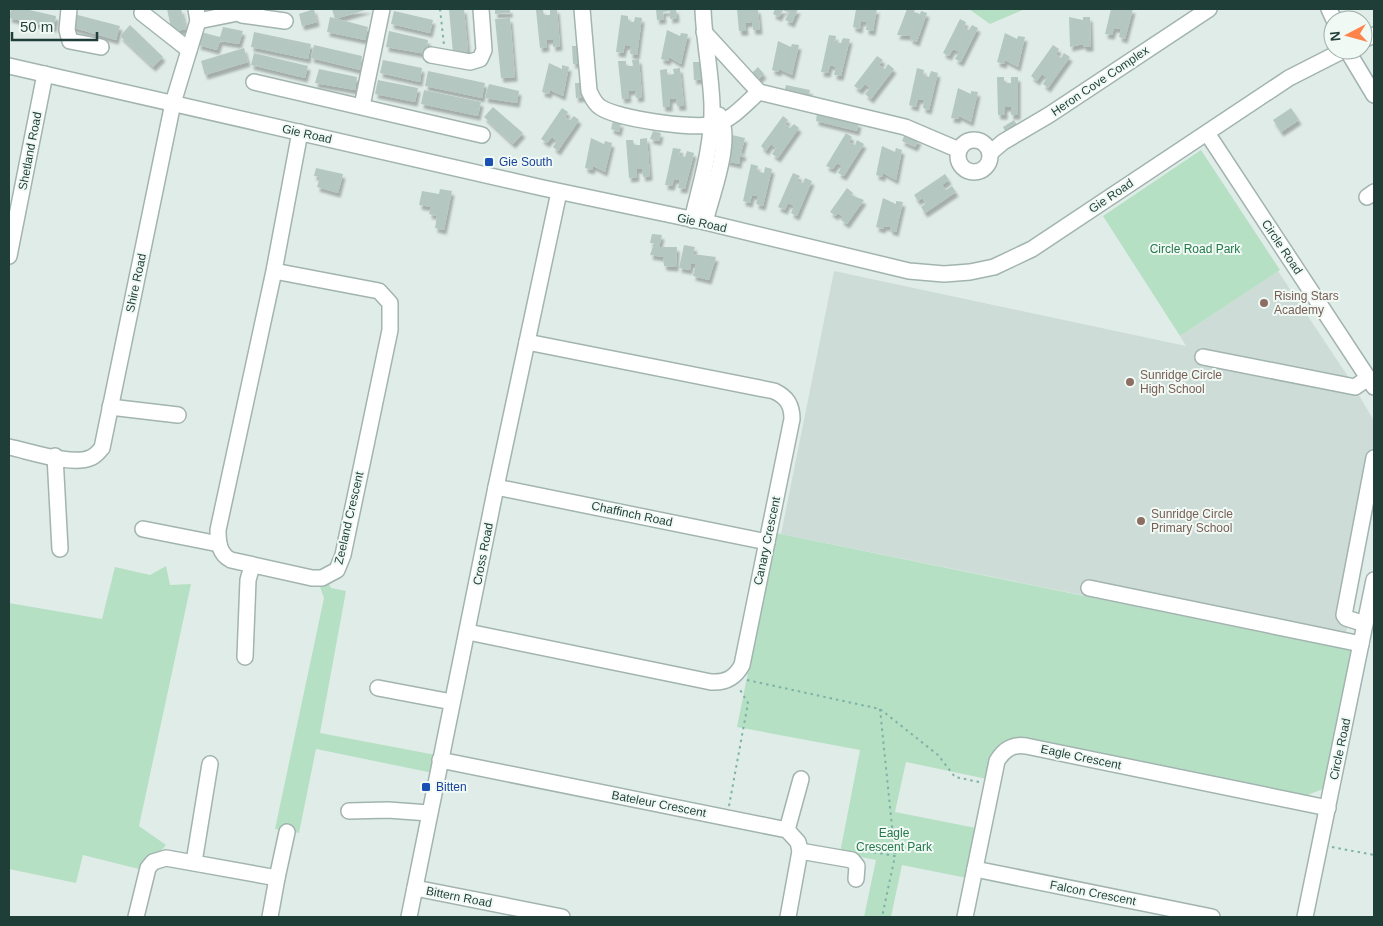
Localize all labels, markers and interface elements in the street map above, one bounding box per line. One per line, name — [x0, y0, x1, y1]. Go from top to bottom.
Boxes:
scale bar — [12, 10, 98, 42]
north arrow — [1323, 10, 1373, 60]
text: 50 m — [20, 18, 53, 35]
text: N — [1327, 30, 1344, 42]
street label: Heron Cove Complex — [1049, 43, 1151, 119]
street label: Shetland Road — [16, 111, 44, 191]
street label: Gie Road — [281, 121, 333, 147]
place label: Gie South — [499, 155, 552, 169]
marker: Gie South — [483, 156, 495, 168]
street label: Gie Road — [1086, 176, 1136, 216]
street label: Gie Road — [676, 210, 728, 236]
street label: Circle Road — [1259, 217, 1305, 277]
park label: Circle Road Park — [1150, 242, 1241, 256]
street label: Shire Road — [123, 252, 149, 314]
place label: Rising Stars Academy — [1274, 289, 1339, 317]
marker: Rising Stars Academy — [1258, 297, 1270, 309]
place label: Sunridge Circle High School — [1140, 368, 1222, 396]
marker: Sunridge Circle High School — [1124, 376, 1136, 388]
street label: Zeeland Crescent — [332, 470, 367, 566]
street label: Canary Crescent — [751, 495, 783, 586]
street label: Chaffinch Road — [590, 499, 674, 529]
place label: Sunridge Circle Primary School — [1151, 507, 1233, 535]
marker: Sunridge Circle Primary School — [1135, 515, 1147, 527]
street label: Cross Road — [470, 522, 496, 586]
street label: Circle Road — [1327, 717, 1353, 781]
street label: Eagle Crescent — [1039, 742, 1123, 773]
place label: Bitten — [436, 780, 467, 794]
marker: Bitten — [420, 781, 432, 793]
street label: Bateleur Crescent — [611, 788, 708, 820]
park label: Eagle Crescent Park — [856, 826, 933, 854]
street label: Falcon Crescent — [1049, 878, 1138, 908]
street label: Bittern Road — [425, 884, 493, 910]

